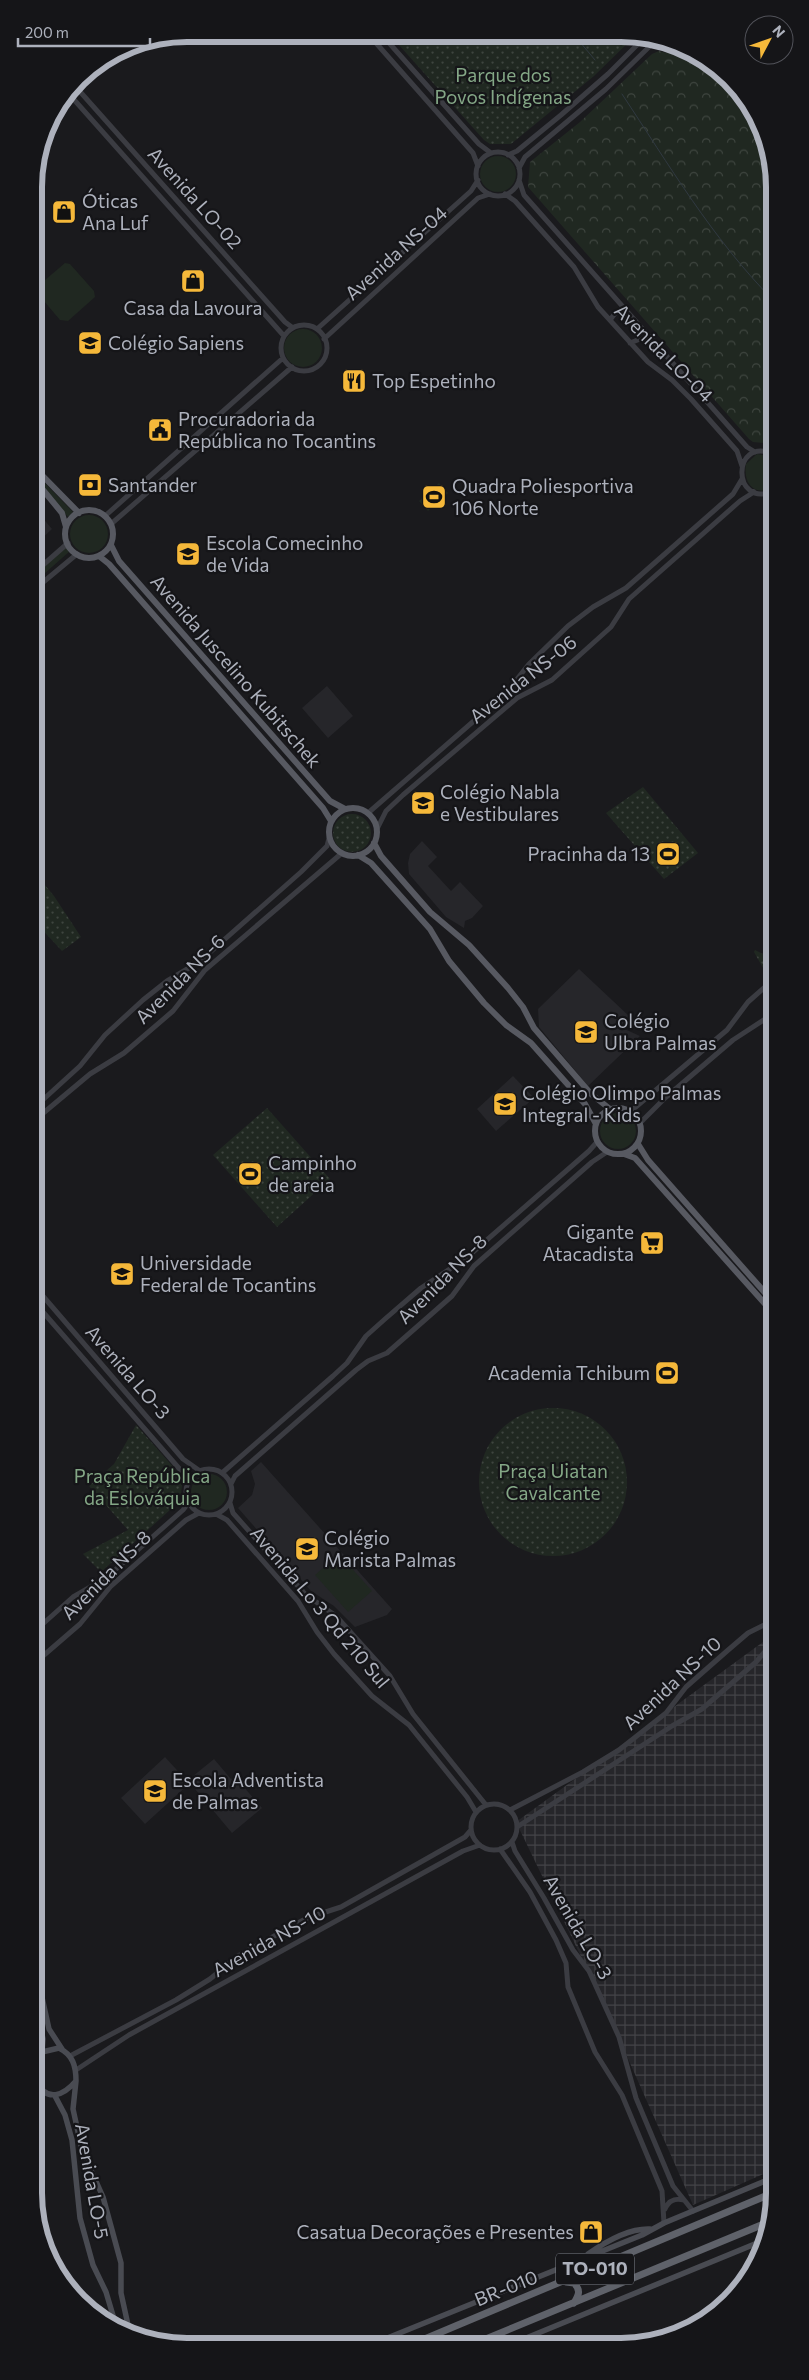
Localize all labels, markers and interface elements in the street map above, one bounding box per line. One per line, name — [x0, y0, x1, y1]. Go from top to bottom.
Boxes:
scale bar — [18, 15, 150, 47]
north arrow — [744, 15, 794, 65]
text: N — [769, 22, 789, 41]
text: 200 m — [25, 23, 69, 41]
park label: Parque dos Povos Indígenas — [434, 63, 572, 108]
street label: Avenida LO-02 — [144, 142, 247, 253]
place label: Óticas Ana Luf — [82, 188, 149, 234]
shop icon: Óticas Ana Luf — [51, 199, 77, 225]
street label: Avenida NS-04 — [340, 201, 451, 304]
shop icon: Casa da Lavoura — [180, 268, 206, 294]
place label: Casa da Lavoura — [123, 296, 263, 319]
street label: Avenida LO-04 — [610, 299, 718, 407]
school or university icon: Colégio Sapiens — [77, 330, 103, 356]
place label: Colégio Sapiens — [108, 331, 244, 354]
restaurant icon: Top Espetinho — [341, 368, 367, 394]
place label: Top Espetinho — [372, 369, 496, 392]
place label: Procuradoria da República no Tocantins — [178, 407, 376, 452]
public building icon: Procuradoria da República no Tocantins — [147, 417, 173, 443]
bank icon: Santander — [77, 472, 103, 498]
place label: Santander — [108, 473, 198, 496]
place label: Quadra Poliesportiva 106 Norte — [452, 474, 634, 519]
sports icon: Quadra Poliesportiva 106 Norte — [421, 484, 447, 510]
place label: Escola Comecinho de Vida — [206, 531, 363, 576]
school or university icon: Escola Comecinho de Vida — [175, 541, 201, 567]
street label: Avenida Juscelino Kubitschek — [146, 569, 326, 772]
street label: Avenida NS-06 — [465, 630, 581, 728]
place label: Colégio Nabla e Vestibulares — [440, 780, 560, 825]
school or university icon: Colégio Nabla e Vestibulares — [410, 790, 436, 816]
sports icon: Pracinha da 13 — [655, 841, 681, 867]
place label: Pracinha da 13 — [528, 842, 650, 865]
street label: Avenida NS-6 — [130, 929, 229, 1028]
place label: Colégio Ulbra Palmas — [604, 1009, 717, 1054]
school or university icon: Colégio Ulbra Palmas — [573, 1019, 599, 1045]
place label: Colégio Olimpo Palmas Integral - Kids — [522, 1081, 721, 1126]
school or university icon: Colégio Olimpo Palmas Integral - Kids — [492, 1091, 518, 1117]
place label: Campinho de areia — [268, 1151, 357, 1196]
sports icon: Campinho de areia — [237, 1161, 263, 1187]
place label: Gigante Atacadista — [542, 1220, 634, 1265]
street label: Avenida NS-8 — [392, 1229, 491, 1328]
supermarket icon: Gigante Atacadista — [639, 1230, 665, 1256]
place label: Universidade Federal de Tocantins — [140, 1251, 316, 1296]
school or university icon: Universidade Federal de Tocantins — [109, 1261, 135, 1287]
street label: Avenida LO-3 — [81, 1320, 175, 1423]
sports icon: Academia Tchibum — [654, 1360, 680, 1386]
place label: Academia Tchibum — [488, 1361, 650, 1384]
park label: Praça Uiatan Cavalcante — [498, 1459, 608, 1504]
park label: Praça República da Eslováquia — [74, 1464, 210, 1509]
street label: Avenida Lo 3 Qd 210 Sul — [246, 1521, 395, 1692]
street label: Avenida NS-8 — [56, 1525, 155, 1624]
place label: Colégio Marista Palmas — [324, 1526, 456, 1571]
school or university icon: Colégio Marista Palmas — [294, 1536, 320, 1562]
street label: Avenida NS-10 — [618, 1631, 726, 1734]
place label: Escola Adventista de Palmas — [172, 1768, 324, 1813]
school or university icon: Escola Adventista de Palmas — [142, 1778, 168, 1804]
street label: Avenida LO-3 — [539, 1870, 618, 1983]
street label: Avenida NS-10 — [208, 1900, 330, 1981]
street label: Avenida LO-5 — [71, 2121, 114, 2241]
shop icon: Casatua Decorações e Presentes — [578, 2219, 604, 2245]
place label: Casatua Decorações e Presentes — [297, 2220, 574, 2243]
road number: TO-010 — [556, 2254, 634, 2284]
street label: BR-010 — [471, 2265, 541, 2311]

